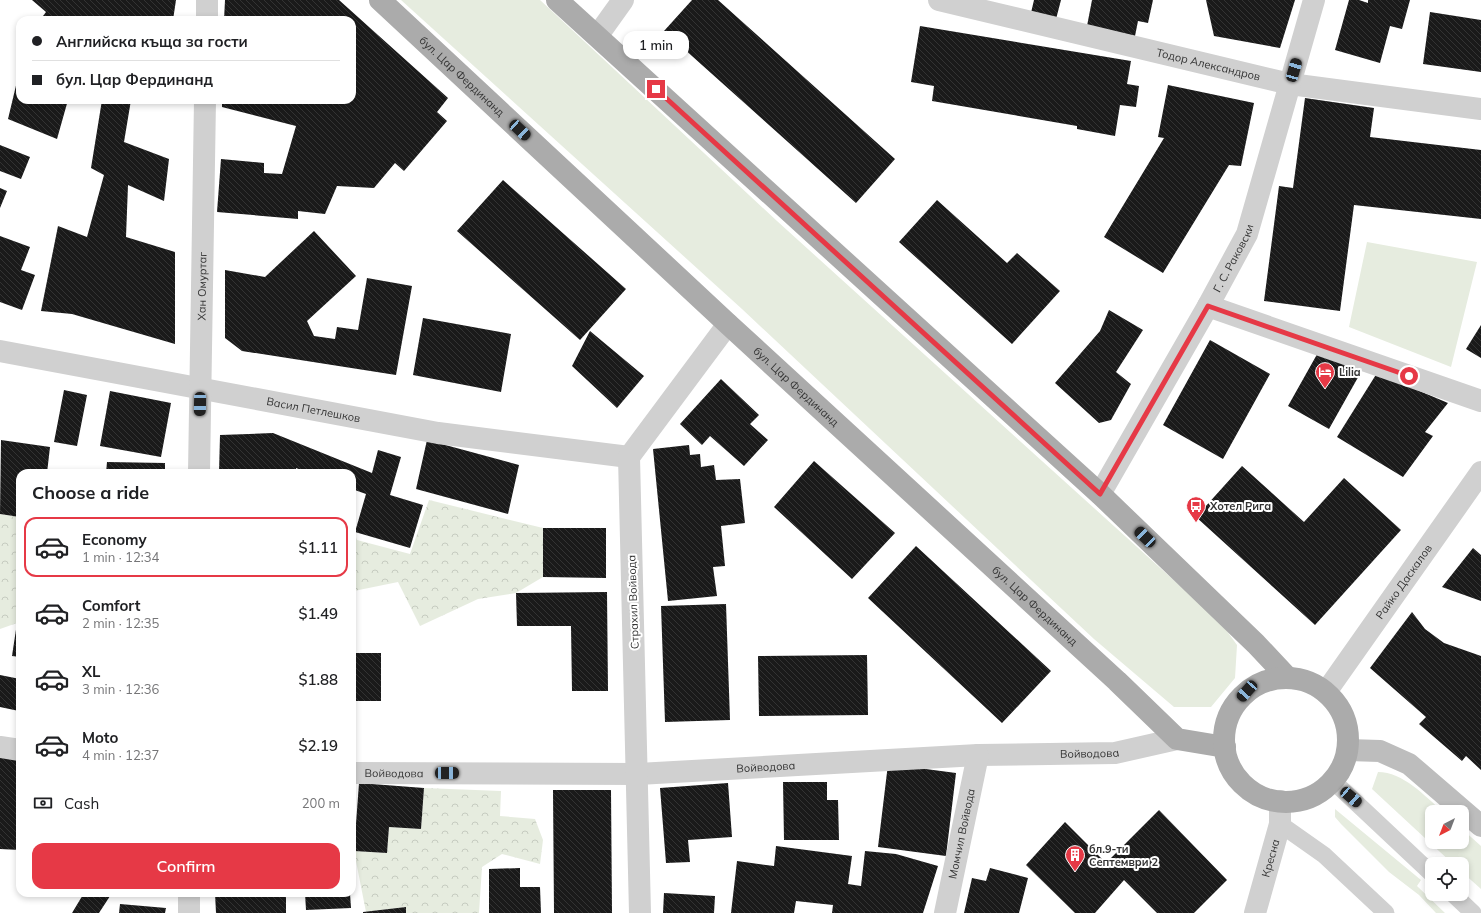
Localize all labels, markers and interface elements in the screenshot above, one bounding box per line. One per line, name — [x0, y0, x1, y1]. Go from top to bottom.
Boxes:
callout: 1 min — [623, 31, 689, 59]
text: Aнглийска къща за гости — [56, 32, 248, 51]
street label: бул. Цар Фердинанд — [417, 33, 508, 120]
text: 1 min — [639, 37, 673, 53]
street label: Тодор Александров — [1155, 45, 1262, 84]
car — [1285, 57, 1303, 83]
text: бул. Цар Фердинанд — [56, 70, 213, 89]
route end — [647, 80, 665, 98]
car — [507, 117, 533, 143]
street label: Г. С. Раковски — [1210, 223, 1256, 295]
street label: Хан Омуртаг — [194, 252, 210, 320]
street label: бул. Цар Фердинанд — [750, 344, 842, 430]
hotel icon: Lilia — [1314, 361, 1336, 389]
place label: Lilia — [1339, 365, 1361, 379]
route start — [1400, 367, 1418, 385]
car — [194, 392, 206, 416]
street label: Васил Петлешков — [265, 394, 362, 425]
text: Choose a ride — [32, 481, 149, 504]
bus stop icon: Хотел Рига — [1185, 495, 1207, 523]
place label: Хотел Рига — [1209, 499, 1271, 513]
car — [1132, 524, 1158, 550]
icon: car — [34, 529, 70, 565]
text: Economy — [82, 530, 147, 549]
text: $1.11 — [298, 538, 338, 557]
street label: Райко Даскалов — [1373, 542, 1435, 622]
text: 1 min · 12:34 — [82, 549, 159, 565]
street label: Страхил Войвода — [624, 555, 642, 649]
street label: бул. Цар Фердинанд — [989, 563, 1081, 649]
icon: car — [34, 595, 70, 631]
text: Comfort — [82, 596, 140, 615]
text: $1.49 — [298, 604, 338, 623]
text: 2 min · 12:35 — [82, 615, 159, 631]
icon: car — [34, 661, 70, 697]
text: XL — [82, 662, 100, 681]
text: $1.88 — [298, 670, 338, 689]
car — [1235, 678, 1259, 704]
text: 3 min · 12:36 — [82, 681, 159, 697]
icon: car — [34, 727, 70, 763]
text: Moto — [82, 728, 118, 747]
text: $2.19 — [298, 736, 338, 755]
street label: Войводова — [1060, 745, 1120, 761]
text: 4 min · 12:37 — [82, 747, 159, 763]
street label: Войводова — [736, 758, 796, 775]
street label: Войводова — [364, 766, 424, 780]
car — [435, 767, 459, 779]
car — [1338, 785, 1364, 809]
street label: Момчил Войвода — [945, 787, 978, 880]
icon: cash — [32, 792, 54, 814]
text: Cash — [64, 794, 99, 813]
text: 200 m — [302, 795, 340, 811]
north arrow — [1425, 805, 1469, 849]
map controls — [1425, 805, 1469, 901]
street label: Кресна — [1258, 837, 1282, 879]
place label: бл.9-ти Септември 2 — [1089, 842, 1159, 869]
button: Confirm — [32, 843, 340, 889]
building icon: бл.9-ти Септември 2 — [1064, 844, 1086, 872]
button: locate — [1425, 857, 1469, 901]

